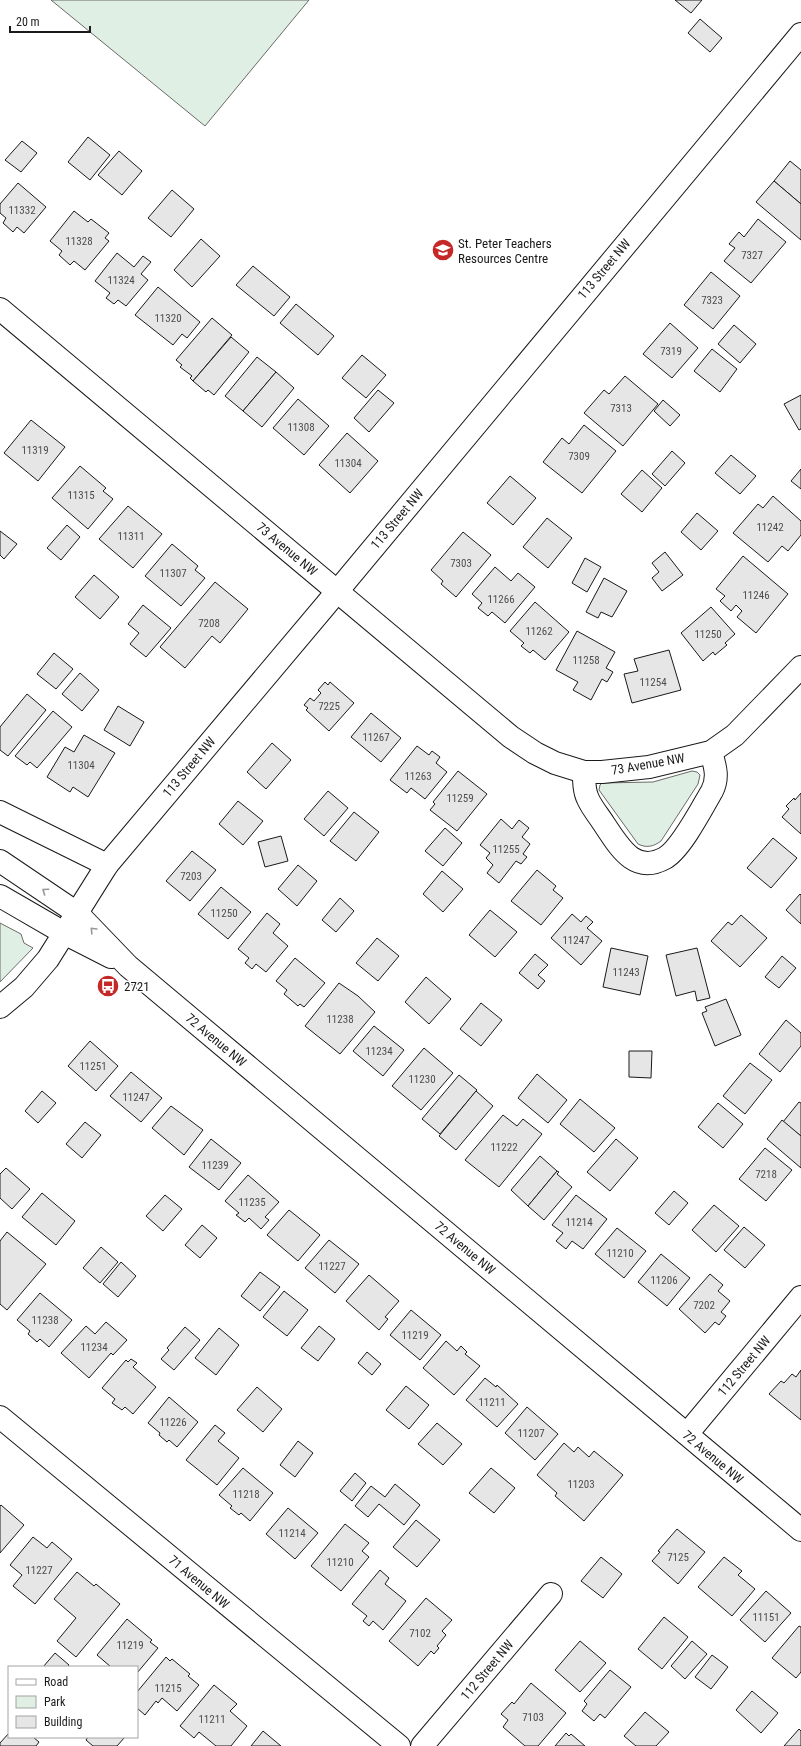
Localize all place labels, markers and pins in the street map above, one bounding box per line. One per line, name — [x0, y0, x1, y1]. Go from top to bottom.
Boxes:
place label: St. Peter Teachers Resources Centre — [458, 236, 552, 266]
school or university icon: St. Peter Teachers Resources Centre — [430, 237, 456, 263]
bus stop icon: 2721 — [95, 973, 121, 999]
place label: 2721 — [124, 979, 150, 994]

